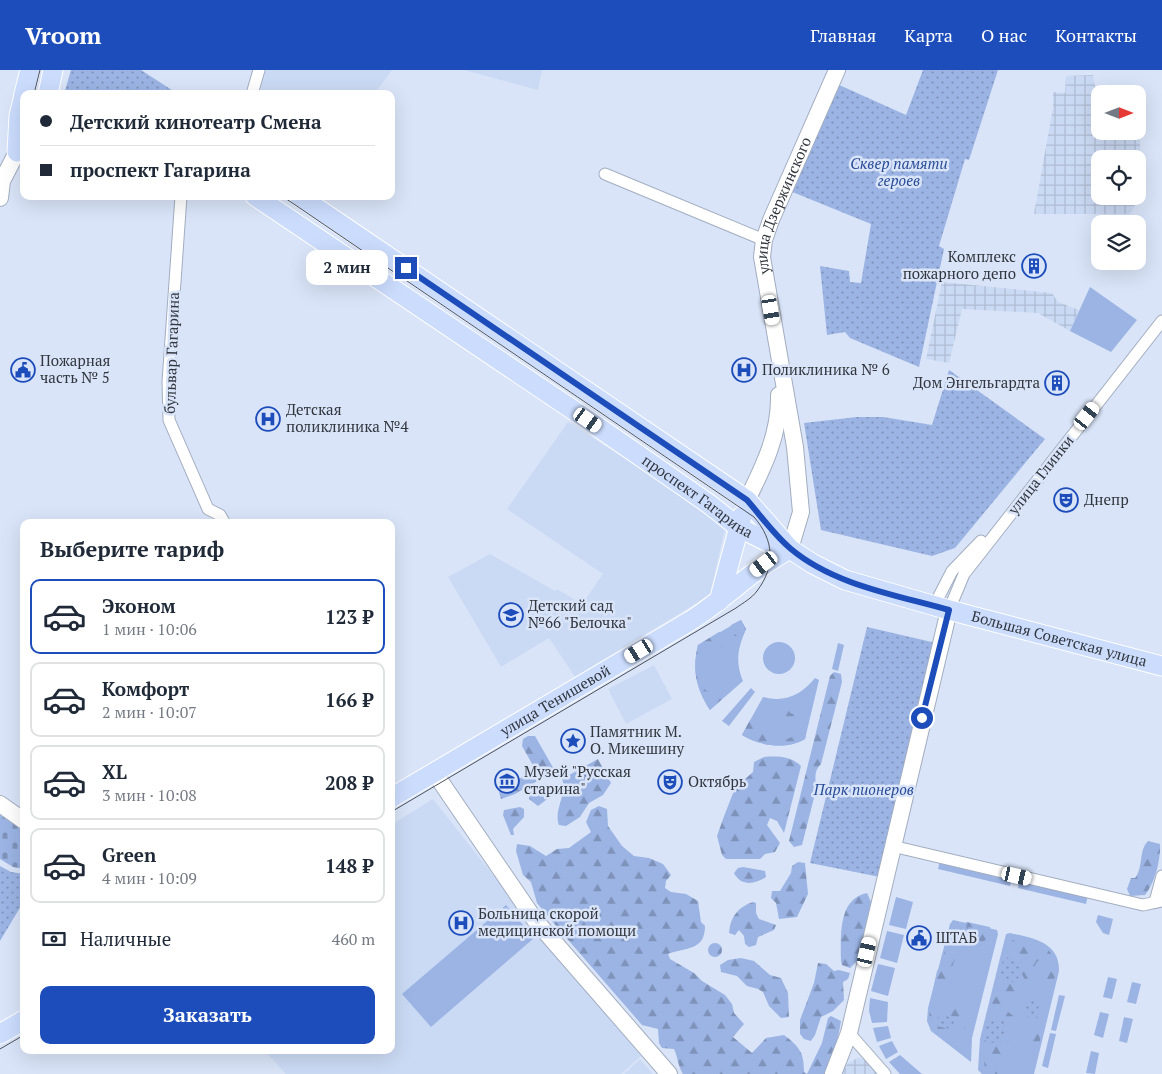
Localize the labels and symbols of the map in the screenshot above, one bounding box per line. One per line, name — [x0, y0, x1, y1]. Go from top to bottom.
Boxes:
north arrow — [1091, 85, 1146, 140]
street label: улица Дзержинского — [751, 133, 815, 277]
park label: Сквер памяти героев — [850, 153, 948, 190]
place label: Комплекс пожарного депо — [903, 246, 1016, 283]
callout: 2 мин — [306, 250, 388, 286]
building icon: Комплекс пожарного депо — [1021, 253, 1047, 279]
route end — [395, 257, 417, 279]
street label: бульвар Гагарина — [159, 291, 183, 414]
car — [761, 294, 780, 326]
place label: Пожарная часть № 5 — [40, 350, 111, 387]
public building icon: Пожарная часть № 5 — [10, 357, 36, 383]
hospital icon: Поликлиника № 6 — [731, 357, 757, 383]
place label: Поликлиника № 6 — [762, 359, 890, 379]
building icon: Дом Энгельгардта — [1044, 370, 1070, 396]
place label: Дом Энгельгардта — [913, 372, 1040, 392]
place label: Детская поликлиника №4 — [286, 399, 408, 436]
car — [1071, 400, 1102, 432]
car — [571, 405, 604, 435]
hospital icon: Детская поликлиника №4 — [255, 406, 281, 432]
street label: улица Глинки — [1002, 431, 1077, 519]
street label: проспект Гагарина — [639, 450, 757, 542]
theatre icon: Днепр — [1053, 487, 1079, 513]
place label: Днепр — [1084, 489, 1129, 509]
car — [747, 549, 780, 579]
place label: Детский сад №66 "Белочка" — [528, 595, 632, 632]
school or university icon: Детский сад №66 "Белочка" — [498, 602, 524, 628]
street label: Большая Советская улица — [970, 605, 1150, 671]
car — [622, 637, 655, 665]
street label: улица Тенишевой — [495, 659, 614, 741]
route start — [911, 707, 933, 729]
place label: Памятник М. О. Микешину — [590, 721, 684, 758]
place icon: Памятник М. О. Микешину — [560, 728, 586, 754]
place label: Музей "Русская старина" — [524, 761, 631, 798]
museum icon: Музей "Русская старина" — [494, 768, 520, 794]
theatre icon: Октябрь — [657, 769, 683, 795]
place label: Октябрь — [688, 771, 747, 791]
park label: Парк пионеров — [813, 779, 914, 799]
car — [1000, 865, 1033, 887]
place label: Больница скорой медицинской помощи — [478, 903, 636, 940]
hospital icon: Больница скорой медицинской помощи — [448, 910, 474, 936]
public building icon: ШТАБ — [906, 925, 932, 951]
place label: ШТАБ — [936, 927, 977, 947]
car — [856, 936, 877, 968]

